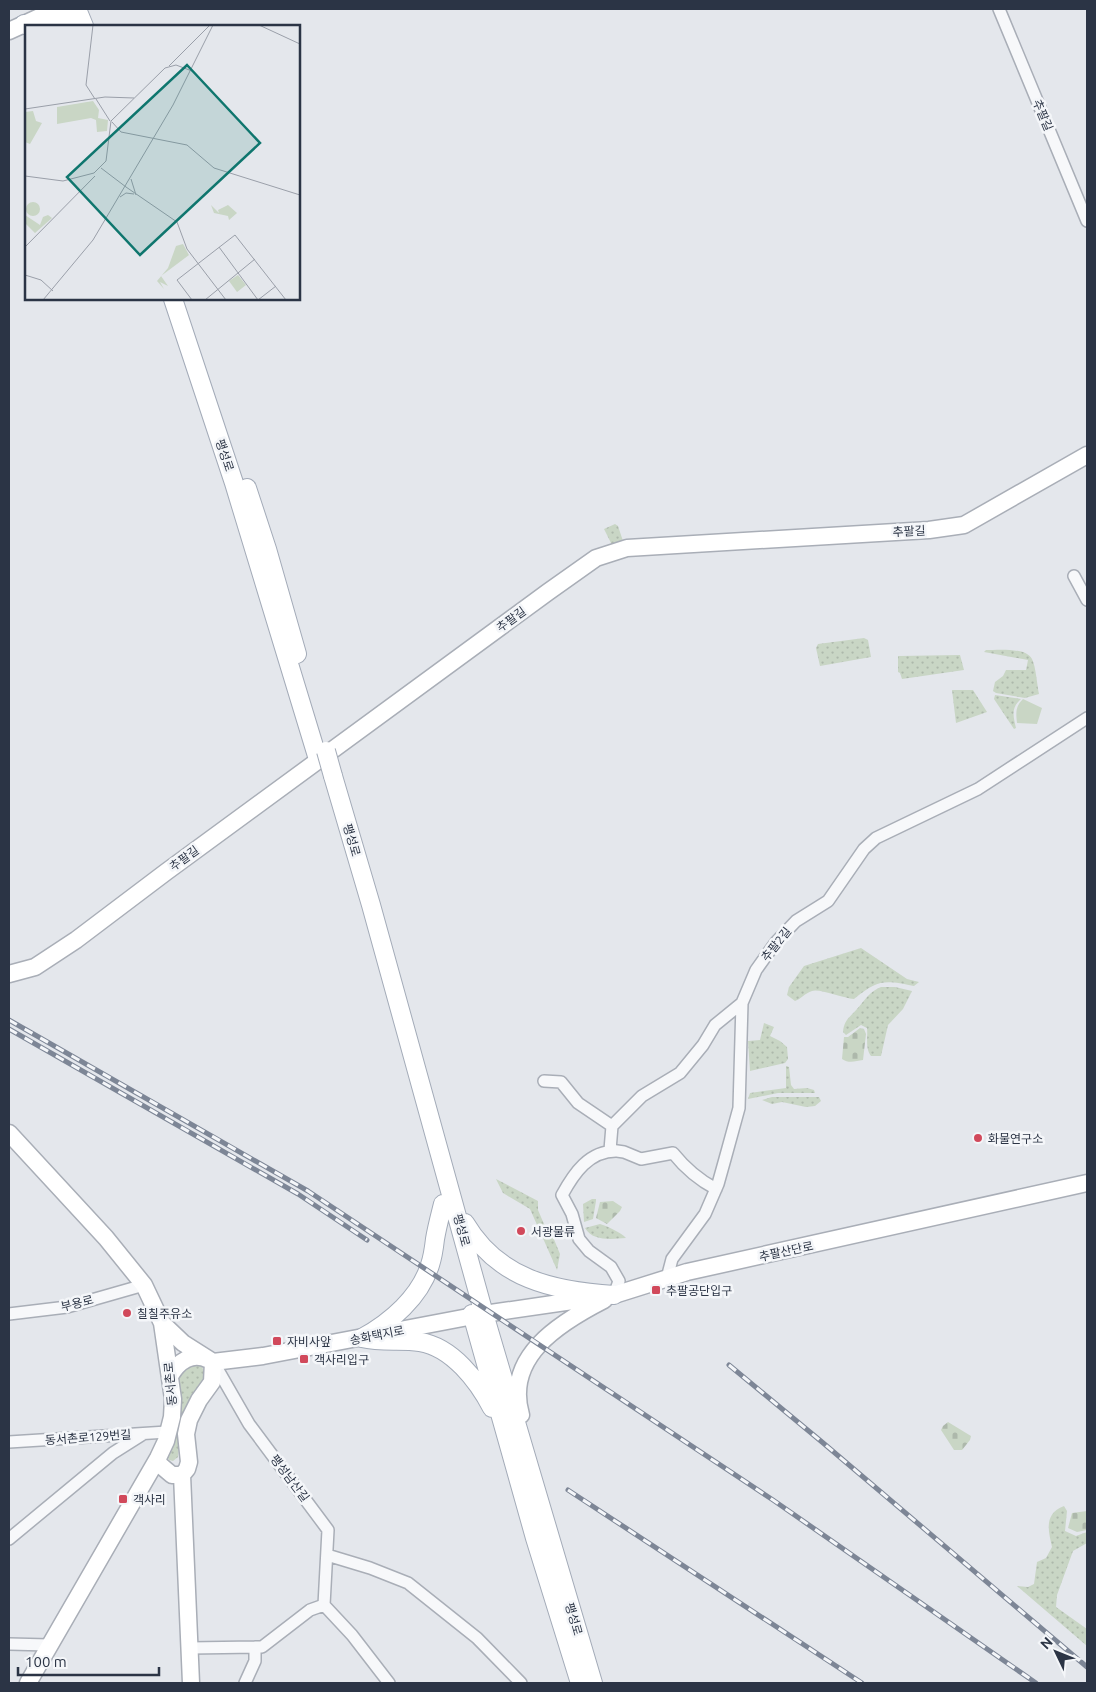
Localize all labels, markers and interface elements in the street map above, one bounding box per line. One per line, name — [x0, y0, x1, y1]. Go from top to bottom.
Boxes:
inset map — [25, 25, 300, 300]
street label: 추팔길 — [1031, 97, 1055, 133]
street label: 팽성로 — [214, 437, 236, 473]
street label: 추팔길 — [892, 524, 926, 538]
street label: 추팔길 — [494, 604, 528, 634]
street label: 팽성로 — [341, 822, 363, 858]
street label: 추팔길 — [167, 843, 201, 873]
street label: 추팔2길 — [758, 924, 794, 964]
marker: 화물연구소 — [972, 1132, 984, 1144]
place label: 화물연구소 — [988, 1132, 1043, 1145]
street label: 팽성로 — [451, 1212, 473, 1248]
marker: 서광물류 — [515, 1225, 527, 1237]
place label: 서광물류 — [531, 1225, 575, 1238]
street label: 추팔산단로 — [758, 1239, 814, 1263]
marker: 추팔공단입구 — [650, 1284, 662, 1296]
place label: 추팔공단입구 — [666, 1284, 732, 1297]
street label: 부용로 — [59, 1293, 95, 1313]
marker: 칠칠주유소 — [121, 1307, 133, 1319]
place label: 칠칠주유소 — [137, 1307, 192, 1320]
street label: 송화택지로 — [349, 1323, 405, 1347]
marker: 자비사앞 — [271, 1335, 283, 1347]
place label: 자비사앞 — [287, 1335, 331, 1348]
marker: 객사리입구 — [298, 1353, 310, 1365]
place label: 객사리입구 — [314, 1353, 369, 1366]
street label: 동서촌로 — [162, 1361, 178, 1407]
street label: 동서촌로129번길 — [44, 1427, 132, 1447]
street label: 팽성남산길 — [268, 1452, 312, 1504]
marker: 객사리 — [117, 1493, 129, 1505]
place label: 객사리 — [133, 1493, 166, 1506]
street label: 팽성로 — [563, 1601, 585, 1637]
north arrow — [1031, 1627, 1081, 1677]
text: N — [1037, 1634, 1056, 1652]
scale bar — [18, 1644, 159, 1676]
text: 100 m — [25, 1653, 67, 1670]

